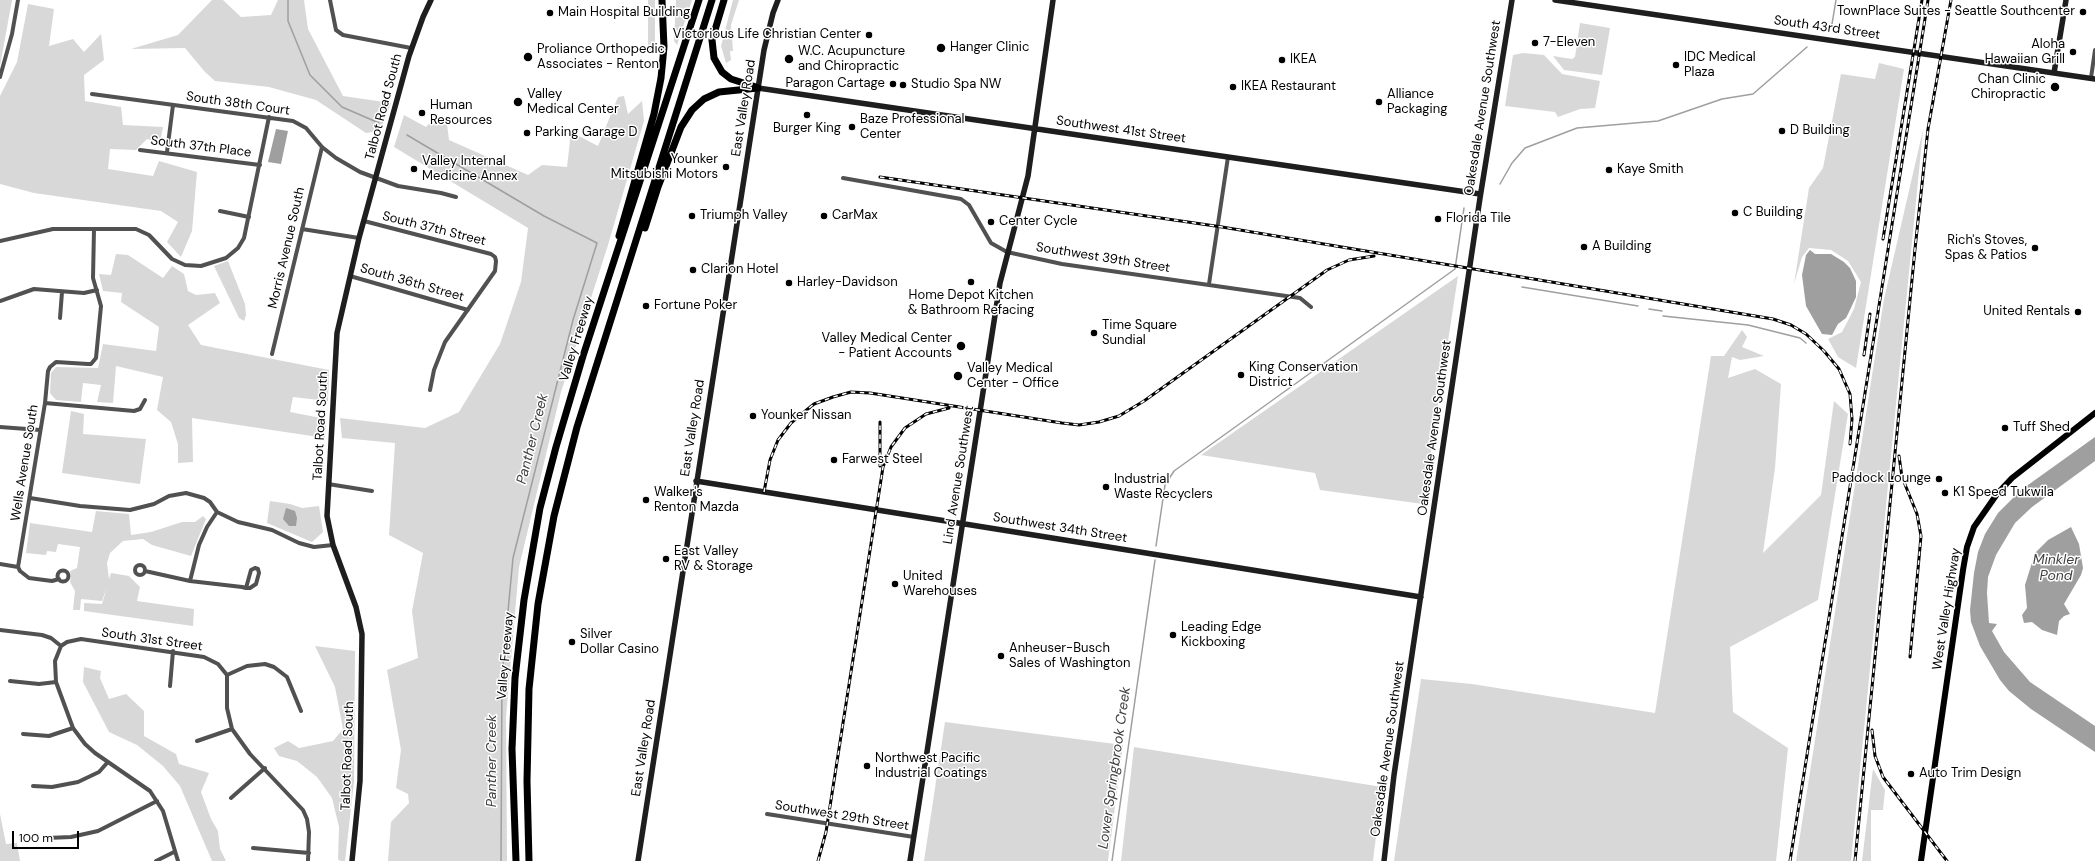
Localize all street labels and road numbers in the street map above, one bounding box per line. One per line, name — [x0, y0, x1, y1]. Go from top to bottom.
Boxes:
street label: South 43rd Street — [1773, 13, 1881, 43]
street label: Oakesdale Avenue Southwest — [1461, 19, 1505, 197]
street label: Talbot Road South — [362, 52, 406, 162]
street label: East Valley Road — [729, 58, 759, 158]
street label: South 38th Court — [185, 89, 291, 119]
street label: Southwest 41st Street — [1055, 113, 1187, 147]
street label: South 37th Place — [150, 133, 252, 161]
street label: Morris Avenue South — [265, 186, 309, 310]
street label: South 37th Street — [381, 209, 487, 249]
street label: Southwest 39th Street — [1035, 240, 1171, 276]
street label: South 36th Street — [358, 261, 466, 305]
street label: Valley Freeway — [557, 294, 597, 384]
street label: Oakesdale Avenue Southwest — [1415, 339, 1455, 517]
street label: Talbot Road South — [310, 371, 332, 481]
street label: East Valley Road — [678, 378, 708, 478]
street label: Wells Avenue South — [8, 404, 42, 522]
street label: Lind Avenue Southwest — [940, 404, 978, 546]
street label: Southwest 34th Street — [992, 510, 1128, 546]
street label: West Valley Highway — [1930, 547, 1964, 671]
street label: Valley Freeway — [494, 611, 518, 701]
street label: South 31st Street — [100, 625, 204, 655]
street label: Oakesdale Avenue Southwest — [1368, 660, 1408, 838]
street label: East Valley Road — [629, 698, 659, 798]
street label: Talbot Road South — [338, 701, 358, 811]
street label: Southwest 29th Street — [774, 798, 910, 834]

